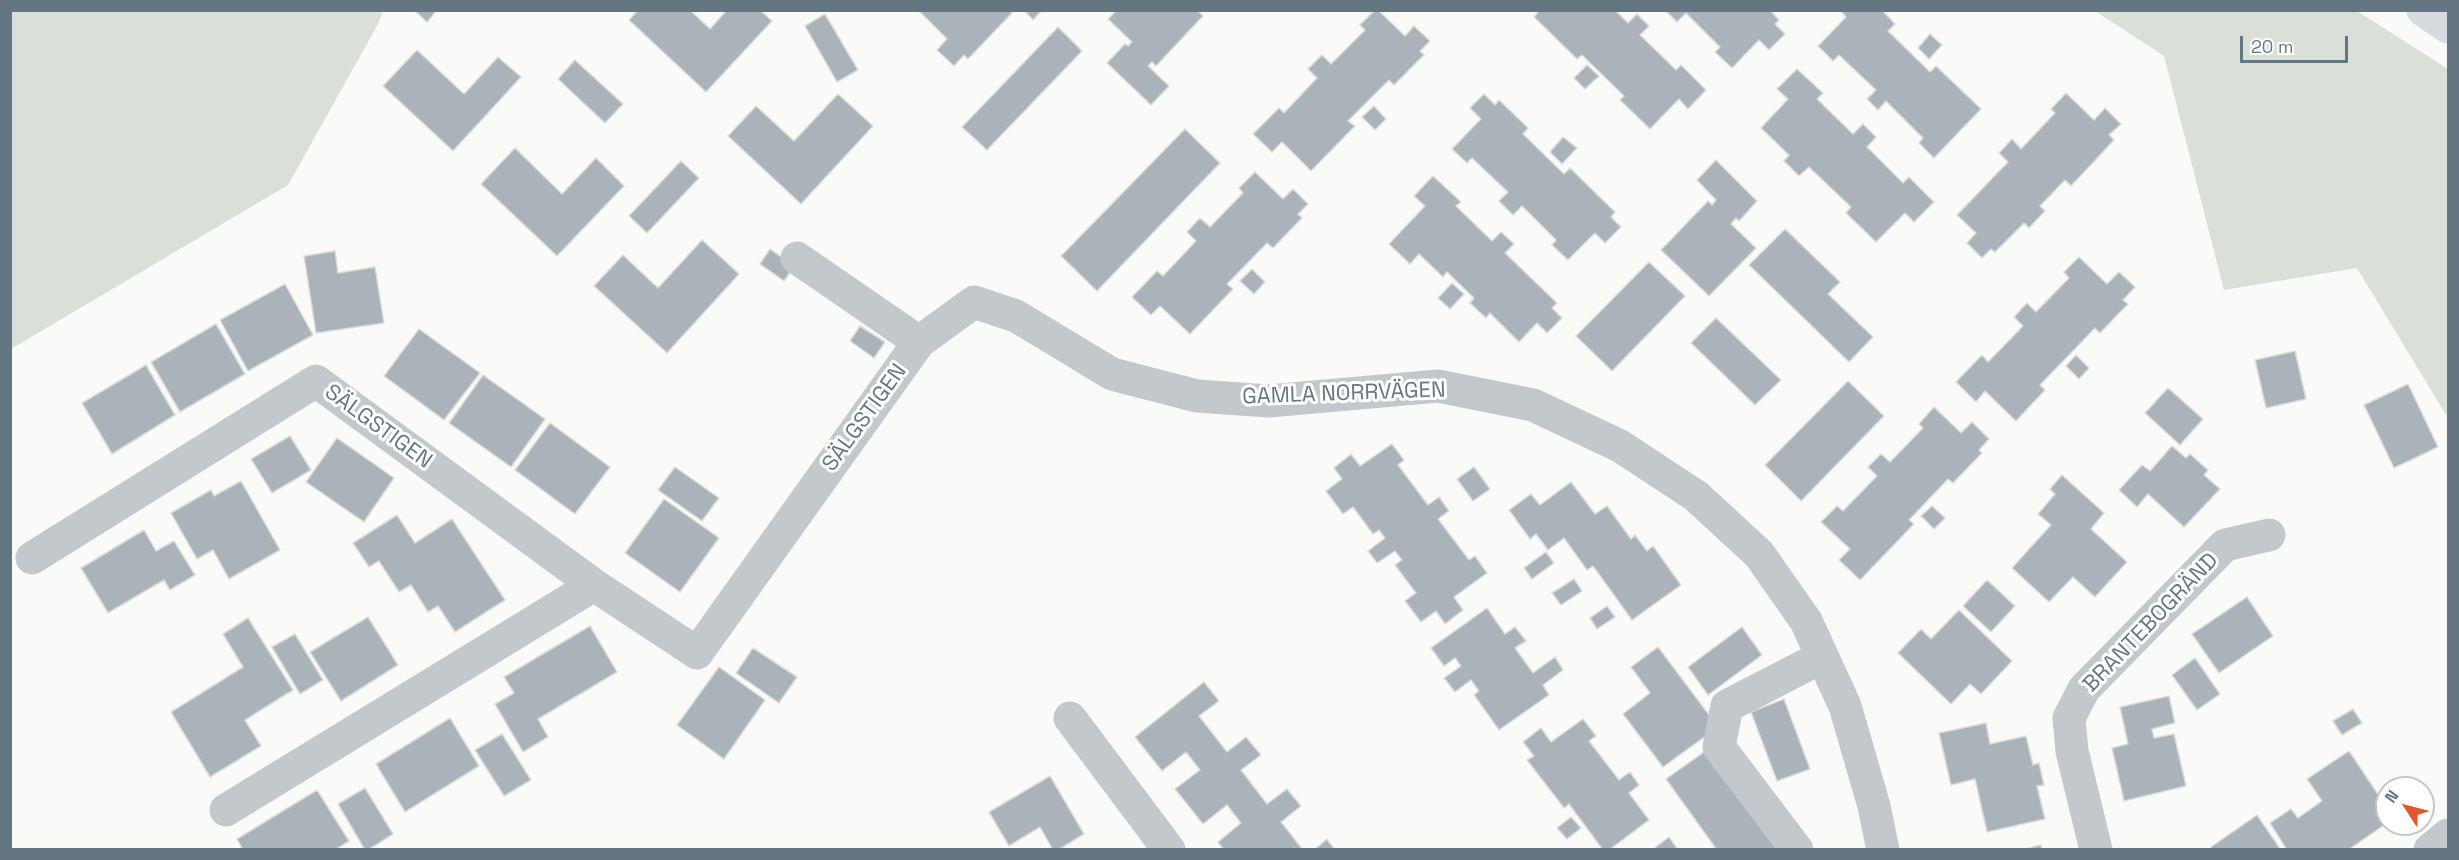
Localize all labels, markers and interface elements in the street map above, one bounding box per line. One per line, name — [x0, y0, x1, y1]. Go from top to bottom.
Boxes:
scale bar — [2243, 24, 2351, 62]
text: 20 m — [2251, 35, 2294, 58]
street label: SÄLGSTIGEN — [817, 359, 913, 477]
street label: GAMLA NORRVÄGEN — [1242, 377, 1446, 411]
street label: SÄLGSTIGEN — [319, 379, 437, 475]
street label: BRANTEBOGRÄND — [2078, 548, 2224, 698]
north arrow — [2375, 776, 2435, 836]
text: N — [2380, 786, 2403, 807]

